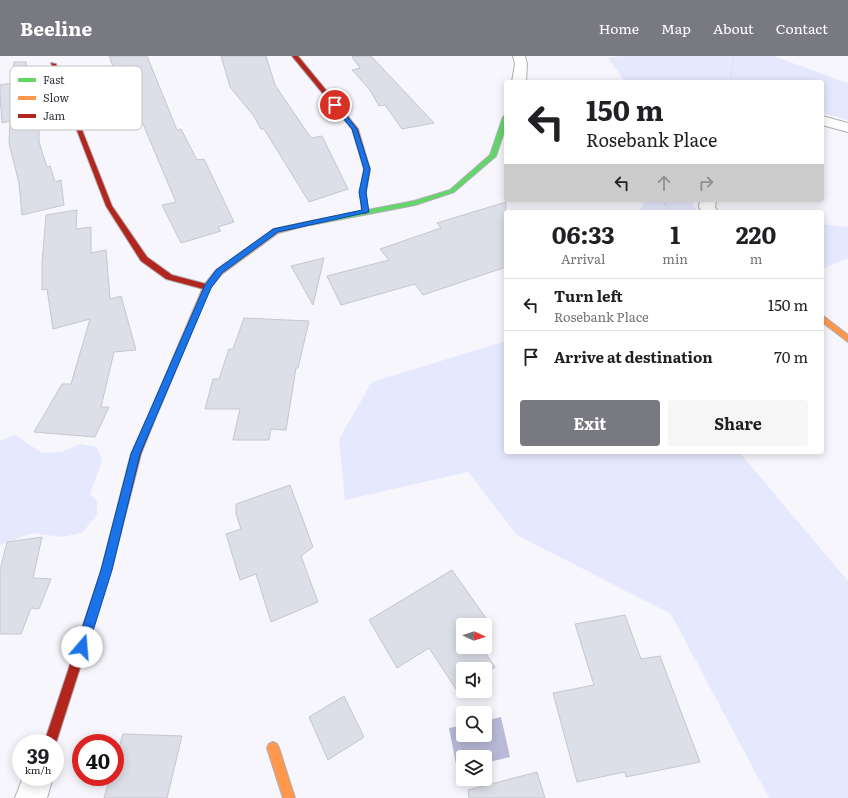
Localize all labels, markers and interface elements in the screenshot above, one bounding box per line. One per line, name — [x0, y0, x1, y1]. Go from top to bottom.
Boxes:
text: Beeline — [20, 14, 92, 42]
text: Home — [599, 18, 639, 38]
text: Map — [661, 18, 691, 38]
text: About — [713, 18, 754, 38]
text: Contact — [776, 18, 828, 38]
legend — [10, 66, 142, 130]
text: Fast — [43, 71, 65, 87]
pin — [318, 88, 352, 122]
text: 150 m — [586, 88, 664, 130]
text: Slow — [43, 89, 69, 105]
icon: arrive — [324, 94, 346, 116]
icon: left — [520, 96, 572, 148]
text: Jam — [43, 107, 66, 123]
text: Rosebank Place — [586, 126, 717, 153]
icon: left — [611, 172, 633, 194]
icon: ahead — [653, 172, 675, 194]
icon: right — [695, 172, 717, 194]
text: 06:33 — [552, 216, 615, 251]
text: 1 — [670, 216, 680, 251]
text: 220 — [736, 216, 776, 251]
text: Arrival — [561, 249, 605, 268]
text: min — [662, 249, 688, 268]
text: m — [750, 249, 762, 268]
text: Turn left — [554, 284, 623, 307]
text: 150 m — [768, 293, 808, 316]
icon: left — [520, 294, 542, 316]
text: Rosebank Place — [554, 307, 649, 326]
text: Arrive at destination — [554, 345, 713, 368]
text: 70 m — [774, 345, 808, 368]
icon: arrive — [520, 346, 542, 368]
button: Exit — [520, 400, 660, 446]
button: Share — [668, 400, 808, 446]
north arrow — [456, 618, 492, 654]
map controls — [456, 618, 492, 786]
position arrow — [61, 626, 103, 668]
button: sound — [456, 662, 492, 698]
button: search — [456, 706, 492, 742]
speed limit sign: 40 — [72, 734, 124, 786]
text: 39 — [27, 740, 49, 770]
button: layers — [456, 750, 492, 786]
text: km/h — [25, 762, 51, 777]

